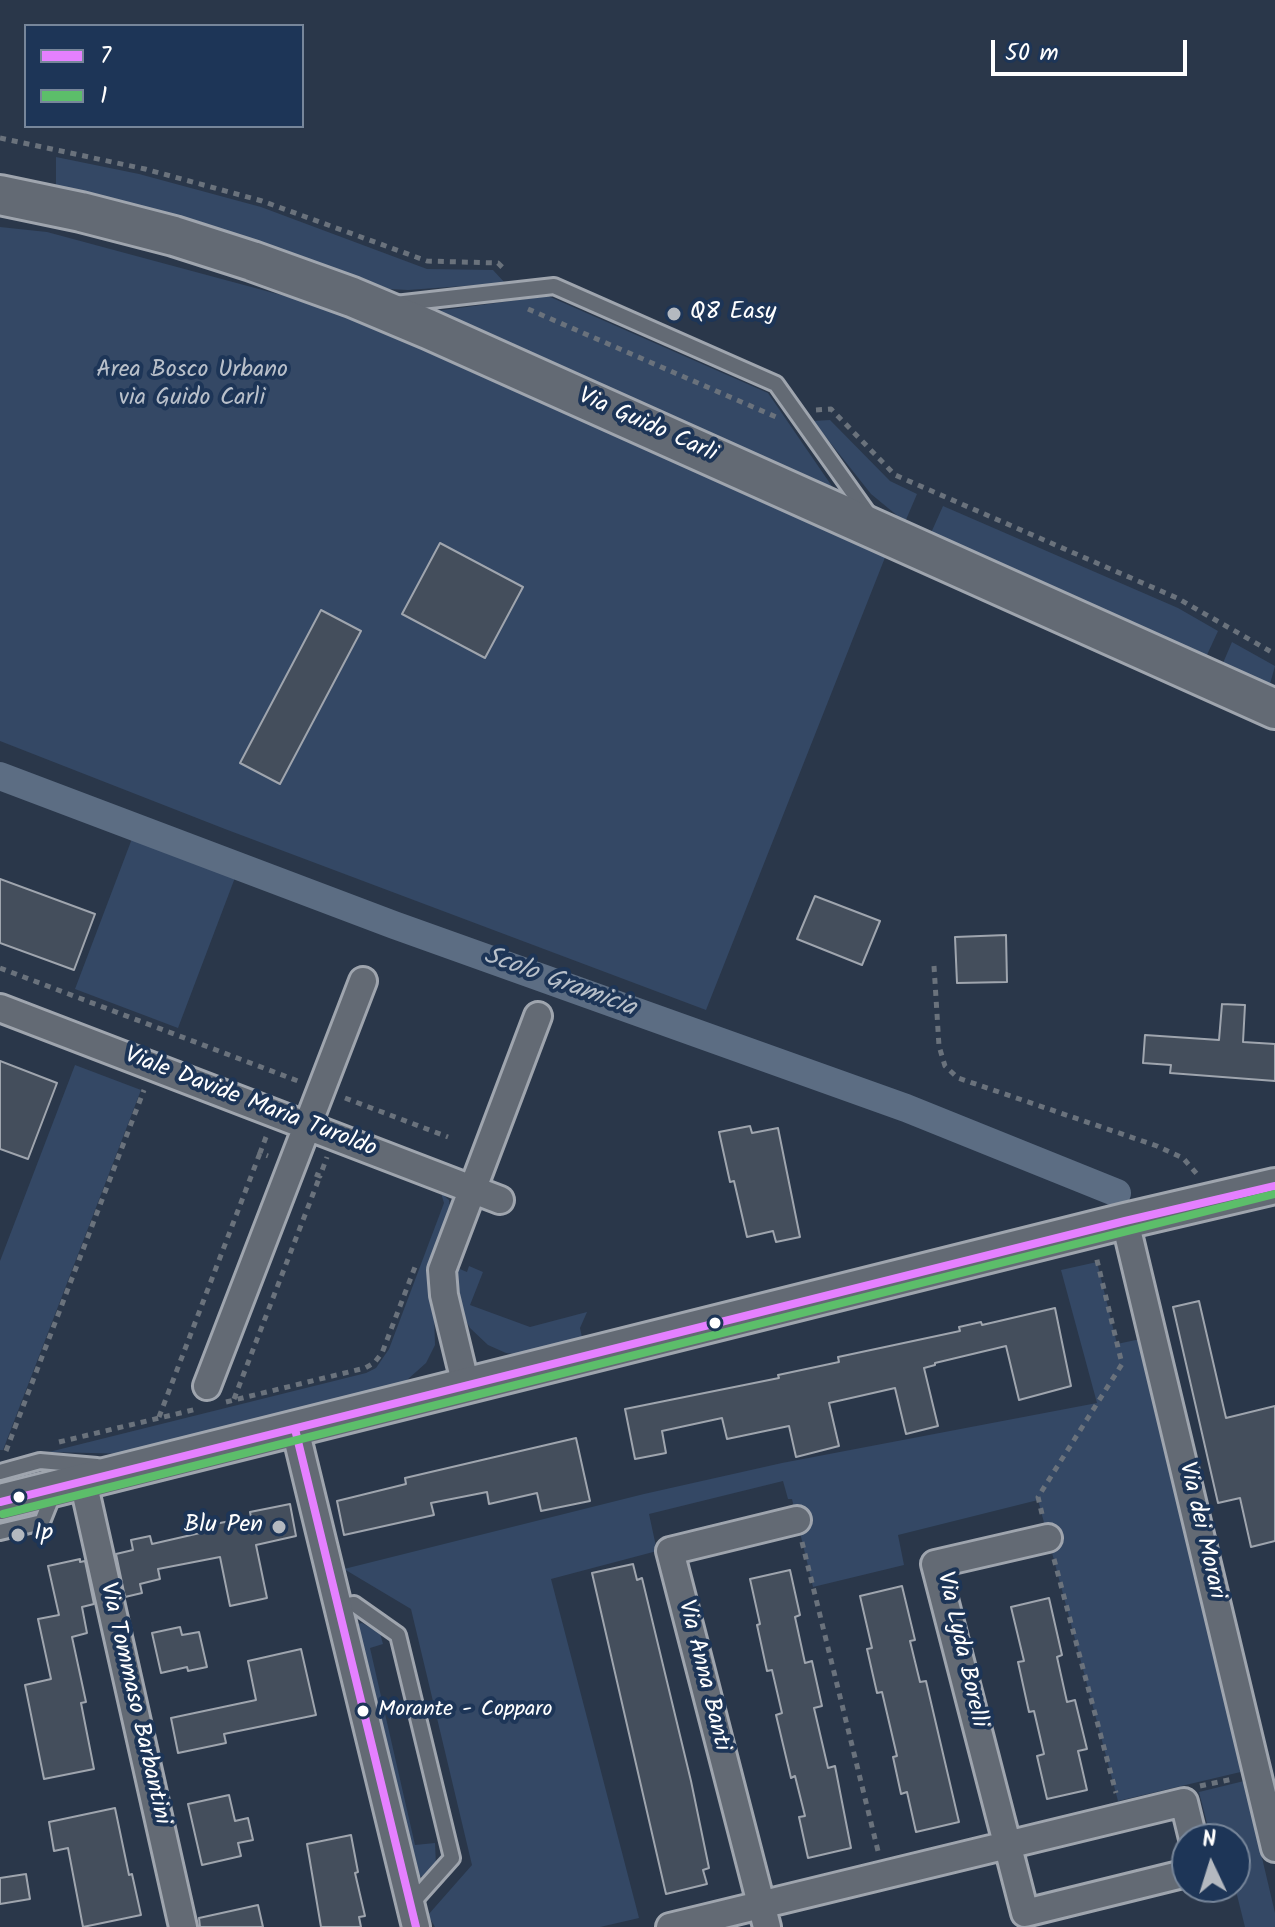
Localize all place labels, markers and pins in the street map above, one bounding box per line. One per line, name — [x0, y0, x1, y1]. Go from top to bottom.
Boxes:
place label: Q8 Easy — [690, 300, 776, 328]
marker: Q8 Easy — [665, 305, 683, 323]
unlabelled marker — [707, 1315, 723, 1331]
unlabelled marker — [11, 1489, 27, 1505]
place label: Blu Pen — [184, 1513, 263, 1541]
marker: Blu Pen — [270, 1518, 288, 1536]
place label: Ip — [34, 1521, 53, 1549]
marker: Ip — [9, 1526, 27, 1544]
place label: Morante - Copparo — [378, 1698, 553, 1724]
marker: Morante - Copparo — [355, 1703, 371, 1719]

